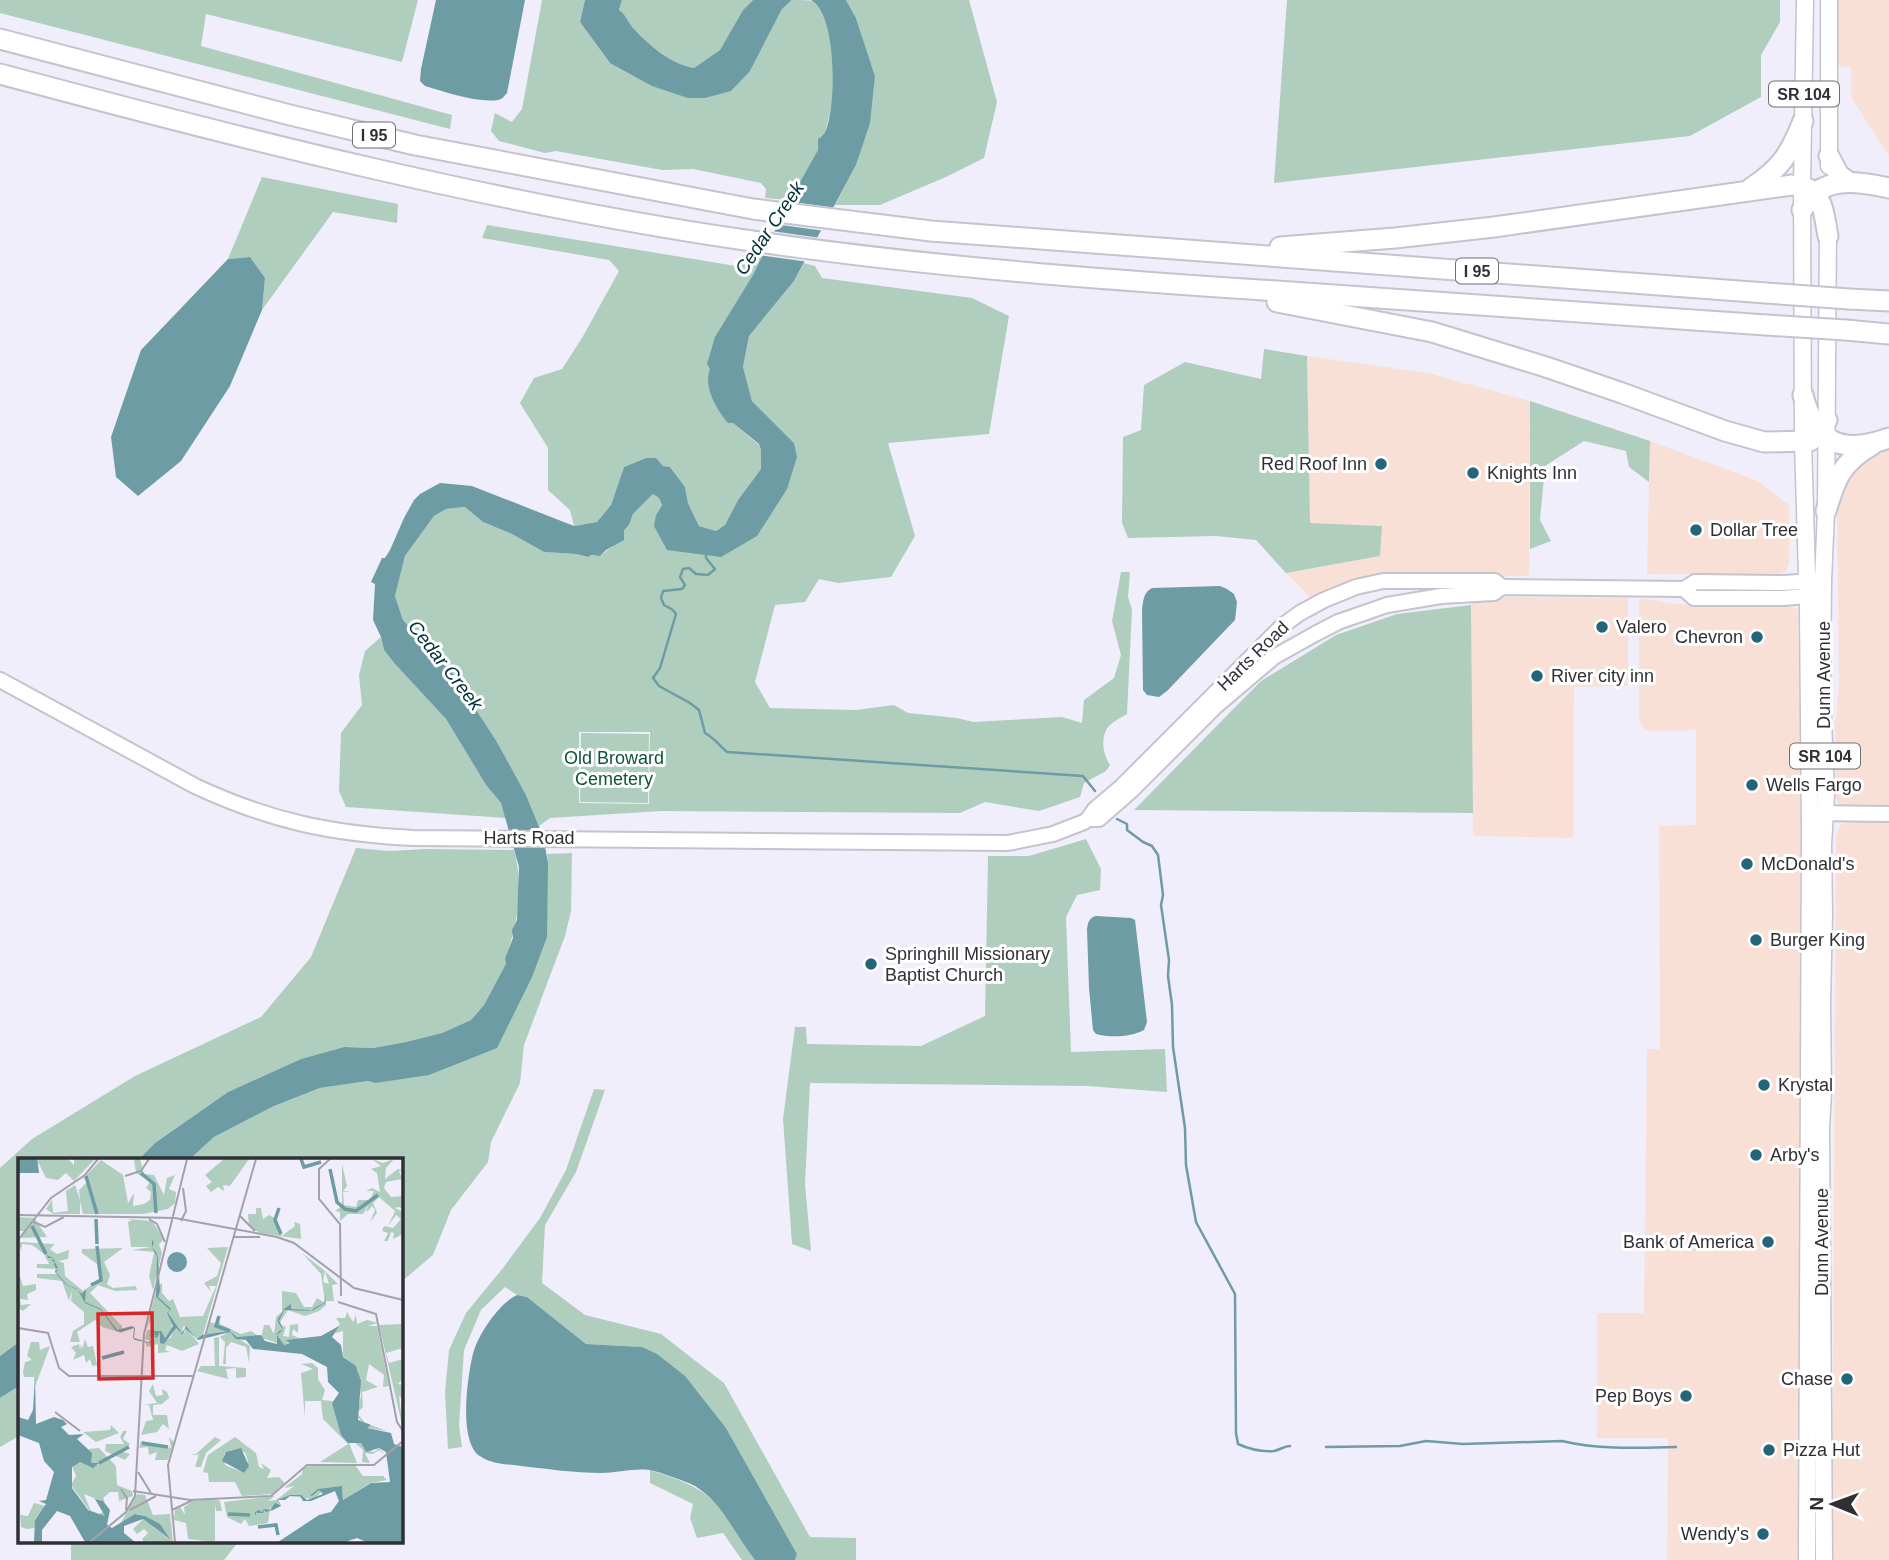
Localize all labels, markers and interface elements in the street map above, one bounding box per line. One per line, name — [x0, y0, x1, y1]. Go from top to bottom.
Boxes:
road number: SR 104 — [1769, 82, 1839, 106]
road number: I 95 — [353, 122, 395, 148]
water label: Cedar Creek — [731, 177, 809, 279]
road number: I 95 — [1456, 258, 1498, 284]
place label: Red Roof Inn — [1261, 454, 1367, 474]
marker: Red Roof Inn — [1373, 456, 1389, 472]
place label: Knights Inn — [1487, 463, 1577, 483]
marker: Knights Inn — [1465, 465, 1481, 481]
place label: Dollar Tree — [1710, 520, 1798, 540]
marker: Dollar Tree — [1688, 522, 1704, 538]
water label: Cedar Creek — [404, 616, 488, 715]
street label: Harts Road — [1213, 617, 1293, 695]
place label: Valero — [1616, 617, 1667, 637]
marker: Valero — [1594, 619, 1610, 635]
street label: Dunn Avenue — [1814, 621, 1834, 729]
place label: Chevron — [1675, 627, 1743, 647]
marker: Chevron — [1749, 629, 1765, 645]
place label: River city inn — [1551, 666, 1654, 686]
marker: River city inn — [1529, 668, 1545, 684]
road number: SR 104 — [1790, 744, 1860, 768]
park label: Old Broward Cemetery — [564, 748, 664, 789]
place label: Wells Fargo — [1766, 775, 1862, 795]
marker: Wells Fargo — [1744, 777, 1760, 793]
street label: Harts Road — [483, 828, 575, 848]
place label: McDonald's — [1761, 854, 1854, 874]
marker: McDonald's — [1739, 856, 1755, 872]
place label: Burger King — [1770, 930, 1865, 950]
marker: Burger King — [1748, 932, 1764, 948]
place label: Springhill Missionary Baptist Church — [885, 944, 1050, 985]
marker: Springhill Missionary Baptist Church — [863, 956, 879, 972]
place label: Krystal — [1778, 1075, 1833, 1095]
marker: Krystal — [1756, 1077, 1772, 1093]
place label: Arby's — [1770, 1145, 1819, 1165]
marker: Arby's — [1748, 1147, 1764, 1163]
inset map — [18, 1158, 402, 1542]
street label: Dunn Avenue — [1812, 1188, 1832, 1296]
place label: Bank of America — [1623, 1232, 1755, 1252]
marker: Bank of America — [1760, 1234, 1776, 1250]
place label: Chase — [1781, 1369, 1833, 1389]
marker: Chase — [1839, 1371, 1855, 1387]
place label: Pep Boys — [1595, 1386, 1672, 1406]
marker: Pep Boys — [1678, 1388, 1694, 1404]
place label: Pizza Hut — [1783, 1440, 1860, 1460]
marker: Pizza Hut — [1761, 1442, 1777, 1458]
north arrow — [1798, 1469, 1868, 1539]
text: N — [1806, 1497, 1827, 1511]
place label: Wendy's — [1681, 1524, 1749, 1544]
marker: Wendy's — [1755, 1526, 1771, 1542]

